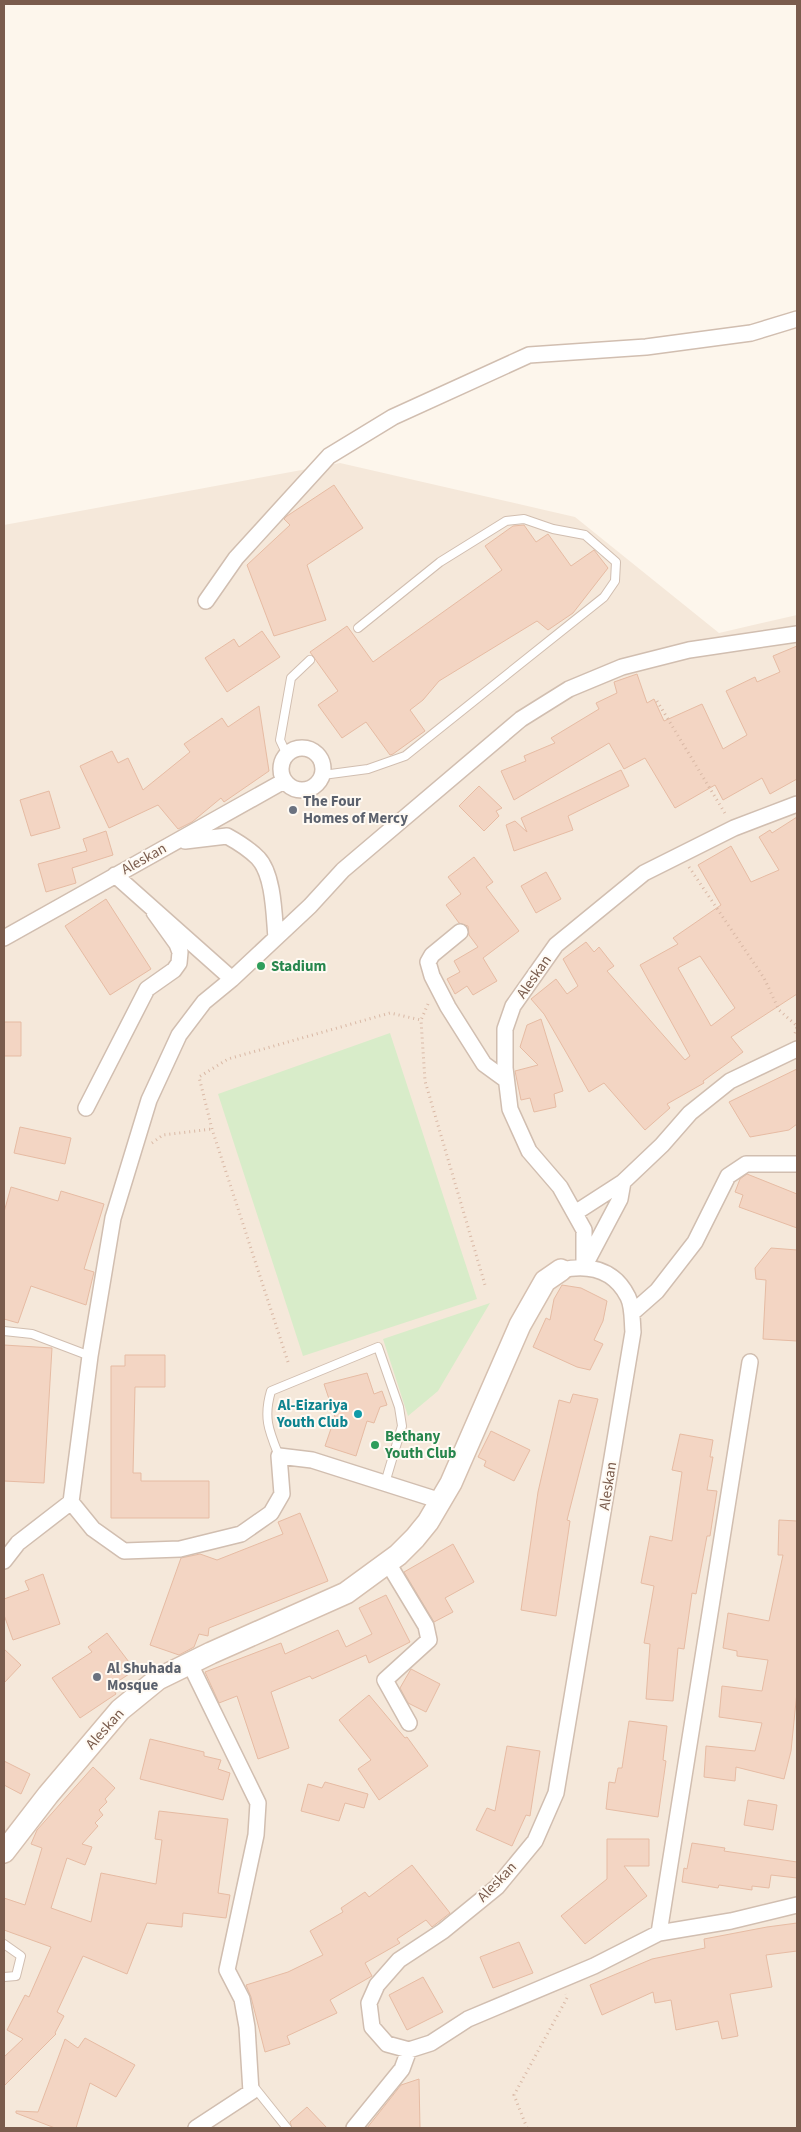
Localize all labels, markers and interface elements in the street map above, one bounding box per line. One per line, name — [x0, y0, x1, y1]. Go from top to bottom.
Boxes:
place label: The Four Homes of Mercy — [303, 791, 408, 829]
marker: The Four Homes of Mercy — [287, 804, 299, 816]
street label: Aleskan — [118, 838, 170, 880]
street label: Aleskan — [511, 951, 557, 1003]
place label: Stadium — [271, 956, 326, 977]
marker: Stadium — [255, 960, 267, 972]
place label: Al-Eizariya Youth Club — [276, 1395, 348, 1433]
marker: Al-Eizariya Youth Club — [352, 1408, 364, 1420]
place label: Bethany Youth Club — [384, 1426, 457, 1464]
marker: Bethany Youth Club — [369, 1439, 381, 1451]
street label: Aleskan — [594, 1460, 622, 1512]
place label: Al Shuhada Mosque — [106, 1658, 181, 1696]
marker: Al Shuhada Mosque — [91, 1671, 103, 1683]
street label: Aleskan — [81, 1704, 129, 1754]
street label: Aleskan — [473, 1857, 521, 1907]

